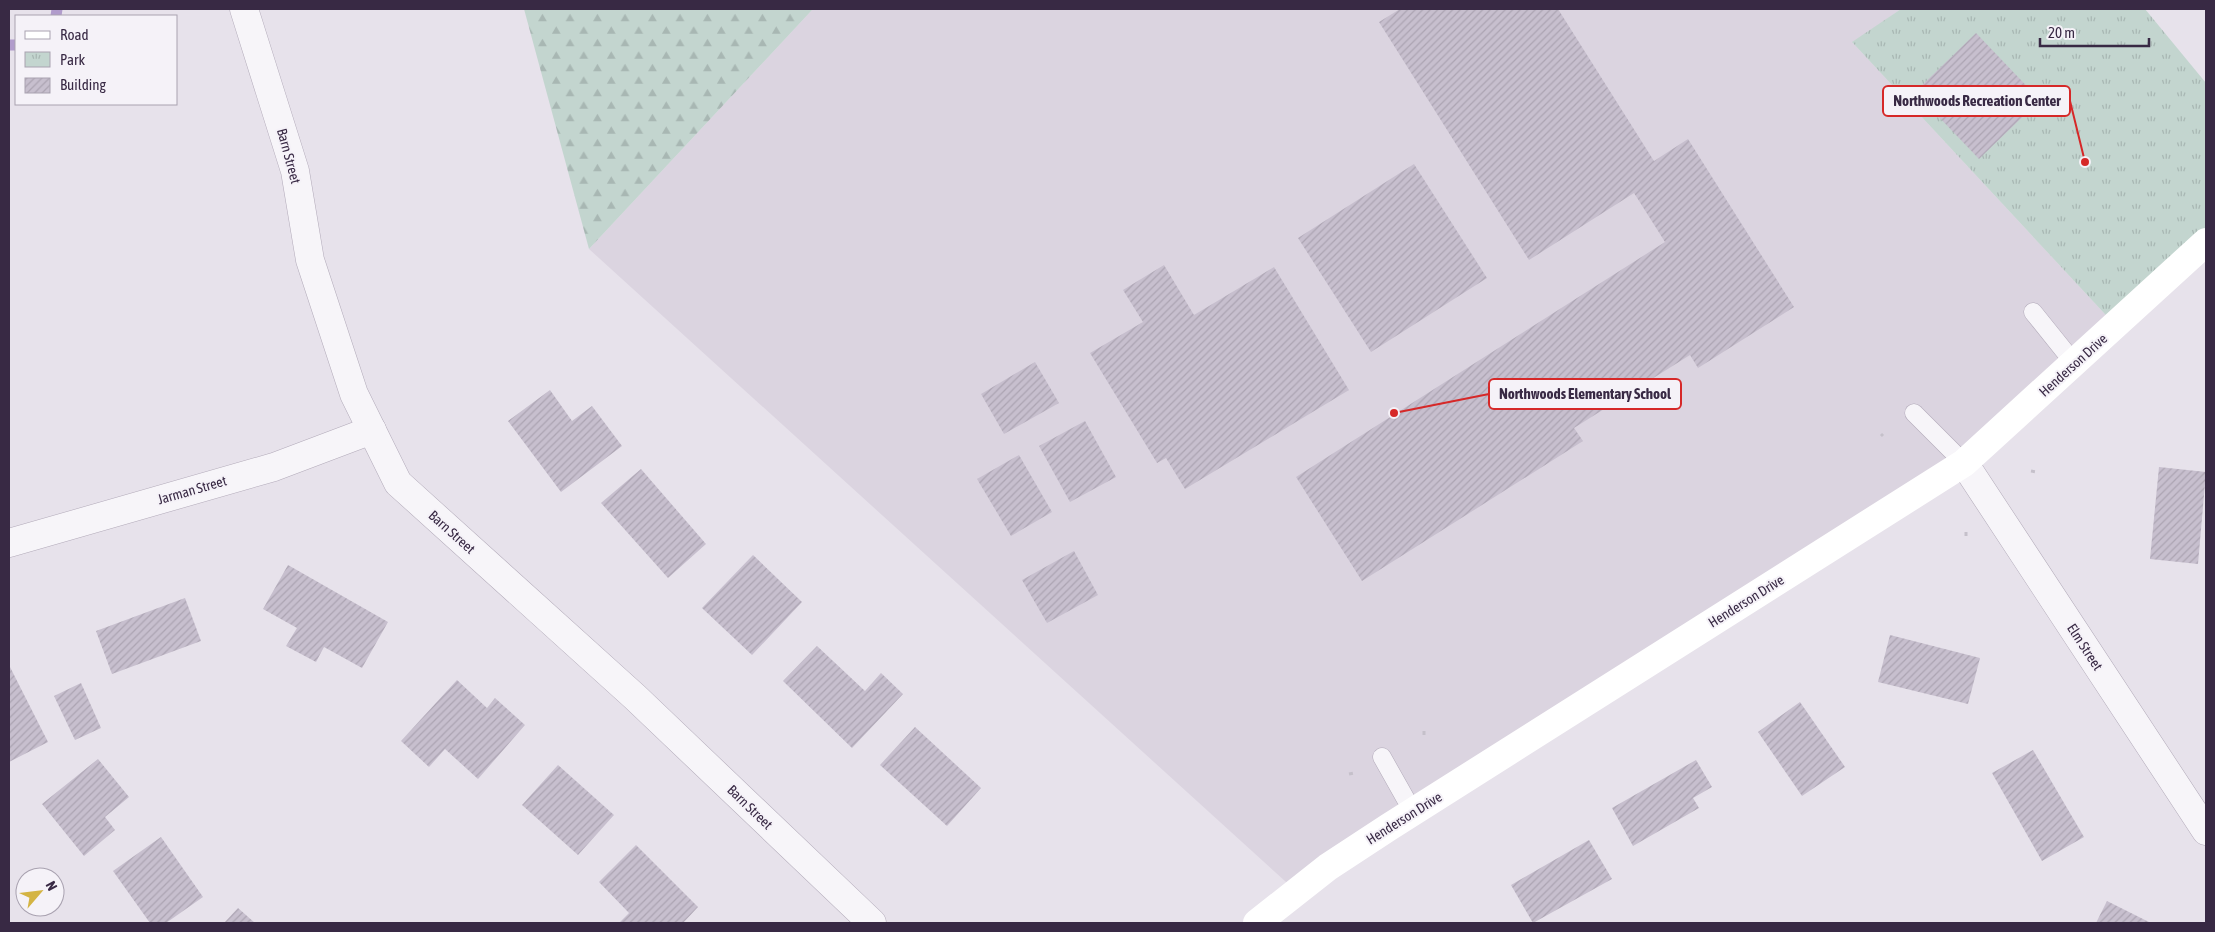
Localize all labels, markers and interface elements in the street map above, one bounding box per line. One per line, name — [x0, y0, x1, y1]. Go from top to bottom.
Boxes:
legend — [15, 15, 178, 105]
scale bar — [2040, 15, 2149, 47]
text: 20 m — [2048, 24, 2075, 41]
text: Road — [60, 26, 89, 43]
text: Park — [60, 51, 85, 68]
text: Building — [60, 76, 106, 93]
callout: Northwoods Recreation Center — [1883, 86, 2070, 116]
text: Northwoods Recreation Center — [1893, 92, 2061, 109]
street label: Barn Street — [274, 127, 304, 185]
street label: Henderson Drive — [2036, 330, 2110, 400]
callout: Northwoods Elementary School — [1489, 379, 1681, 409]
text: Northwoods Elementary School — [1499, 385, 1672, 402]
street label: Jarman Street — [156, 473, 228, 507]
street label: Barn Street — [426, 507, 478, 557]
street label: Henderson Drive — [1705, 571, 1787, 631]
street label: Elm Street — [2064, 621, 2106, 673]
street label: Barn Street — [724, 782, 776, 832]
street label: Henderson Drive — [1363, 788, 1445, 848]
north arrow — [15, 867, 65, 917]
text: N — [42, 878, 60, 893]

